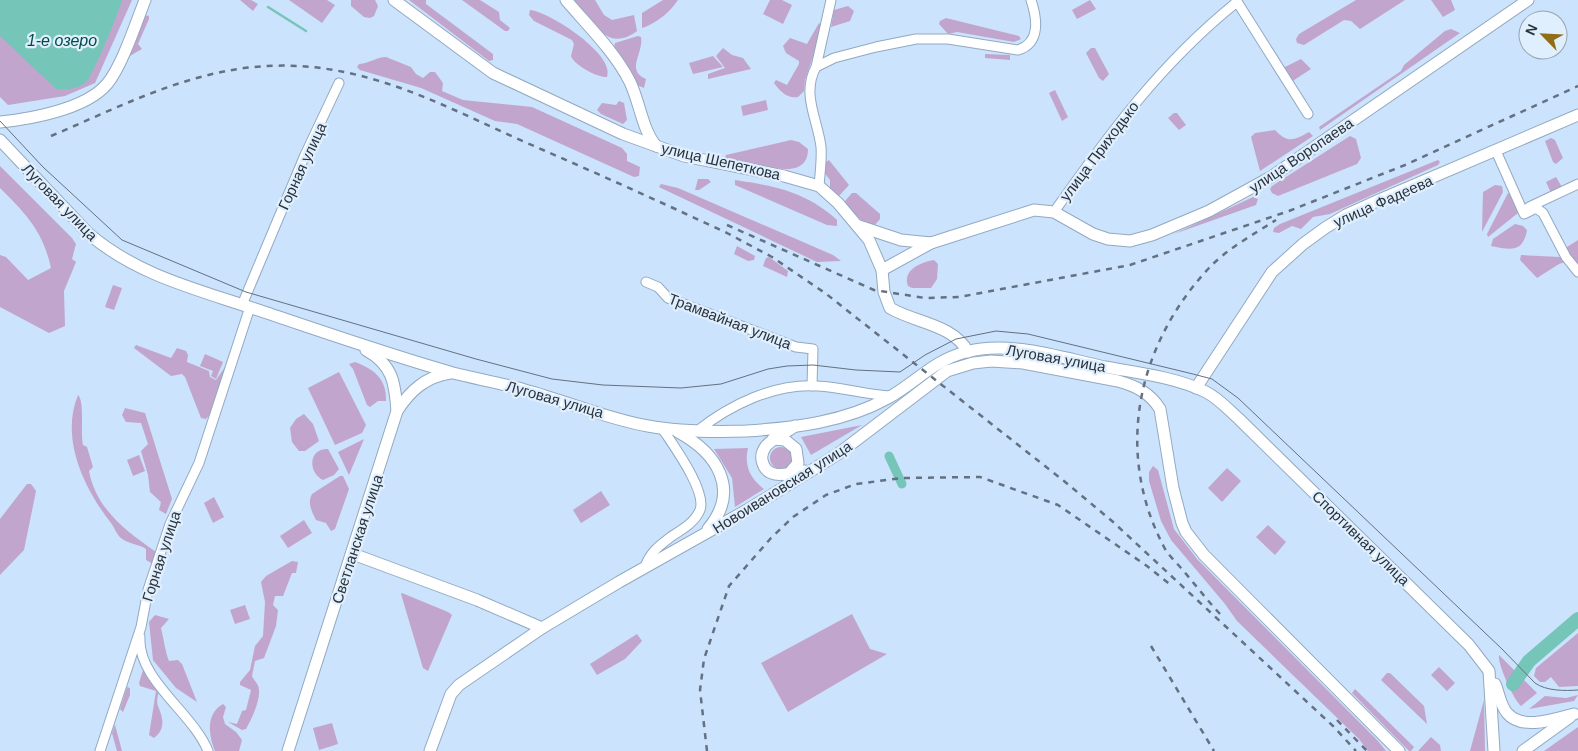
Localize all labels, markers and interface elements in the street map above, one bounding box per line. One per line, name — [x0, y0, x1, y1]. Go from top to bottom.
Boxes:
north arrow — [1518, 10, 1568, 60]
text: N — [1522, 22, 1540, 38]
water label: 1-е озеро — [27, 32, 97, 49]
street label: улица Приходько — [1056, 98, 1142, 204]
street label: улица Воропаева — [1246, 114, 1357, 196]
street label: Горная улица — [274, 119, 330, 212]
street label: улица Шепеткова — [660, 139, 783, 183]
street label: Луговая улица — [19, 160, 102, 245]
street label: улица Фадеева — [1331, 171, 1436, 230]
street label: Трамвайная улица — [666, 290, 794, 352]
street label: Луговая улица — [1005, 341, 1108, 375]
street label: Луговая улица — [504, 377, 606, 421]
street label: Новоивановская улица — [709, 437, 855, 537]
street label: Светланская улица — [328, 472, 386, 606]
street label: Спортивная улица — [1309, 487, 1414, 589]
street label: Горная улица — [138, 508, 184, 603]

